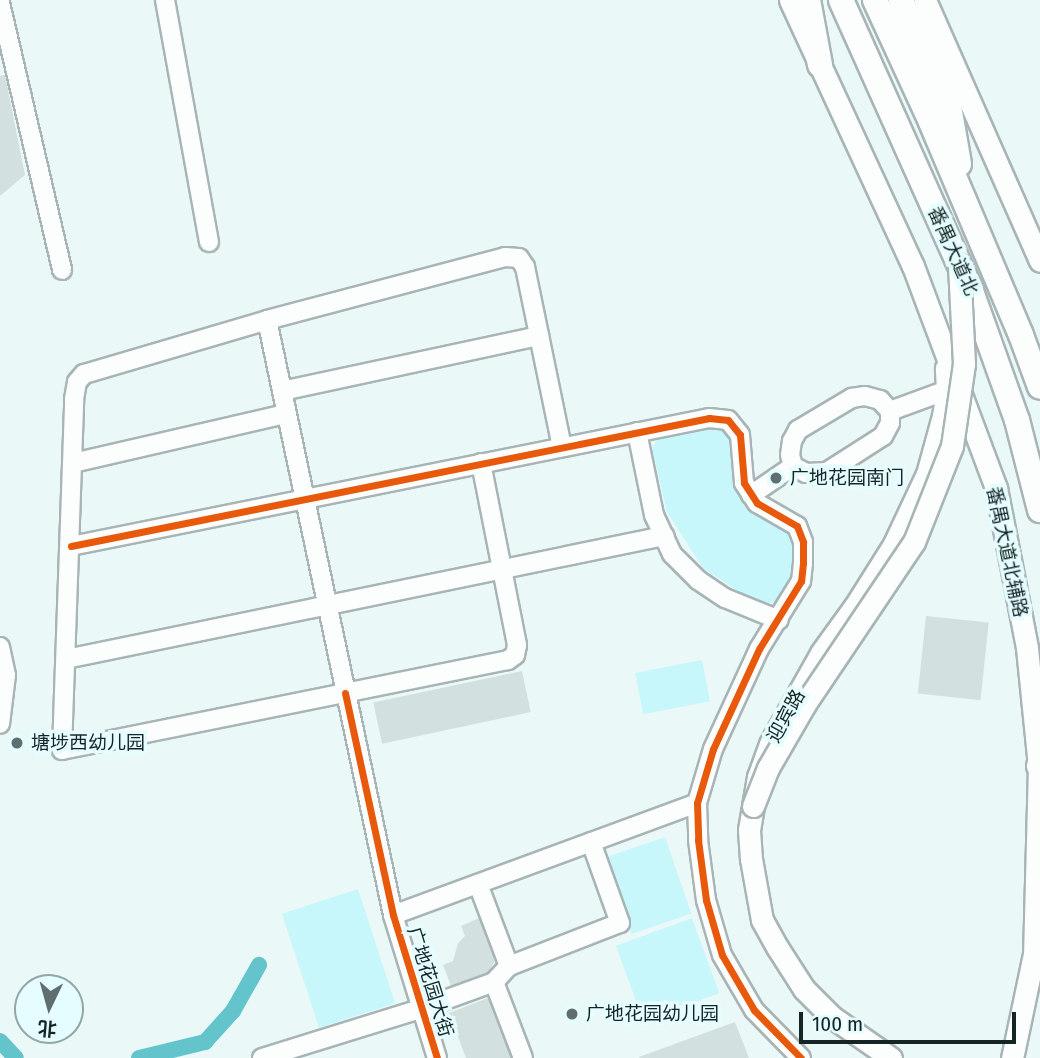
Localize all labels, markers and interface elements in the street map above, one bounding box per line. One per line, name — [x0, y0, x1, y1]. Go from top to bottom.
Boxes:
street label: 番禺大道北 — [923, 203, 983, 299]
place label: 广地花园南门 — [790, 467, 904, 489]
marker: 广地花园南门 — [768, 470, 784, 486]
street label: 番禺大道北辅路 — [982, 485, 1032, 619]
street label: 迎宾路 — [762, 686, 810, 746]
place label: 塘埗西幼儿园 — [31, 732, 145, 754]
marker: 塘埗西幼儿园 — [9, 735, 25, 751]
street label: 广地花园大街 — [402, 924, 458, 1040]
north arrow — [14, 974, 84, 1044]
scale bar — [802, 998, 1019, 1042]
place label: 广地花园幼儿园 — [586, 1003, 719, 1025]
marker: 广地花园幼儿园 — [564, 1006, 580, 1022]
text: 100 m — [812, 1011, 863, 1037]
text: 北 — [37, 1016, 58, 1041]

